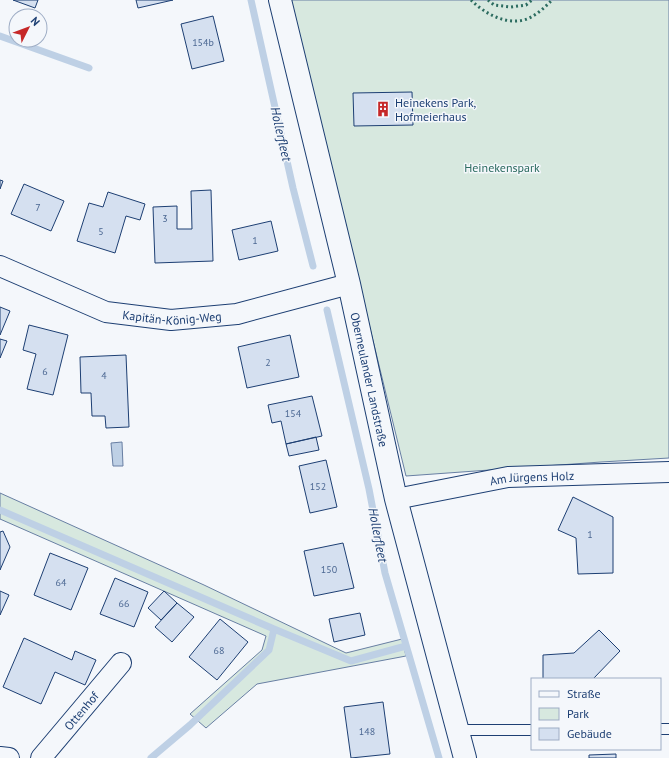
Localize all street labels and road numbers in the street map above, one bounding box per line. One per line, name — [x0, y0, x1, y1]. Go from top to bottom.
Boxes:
street label: Kapitän-König-Weg — [122, 307, 222, 328]
street label: Oberneulander Landstraße — [348, 311, 392, 448]
street label: Am Jürgens Holz — [488, 467, 575, 488]
street label: Ottenhof — [61, 687, 102, 733]

